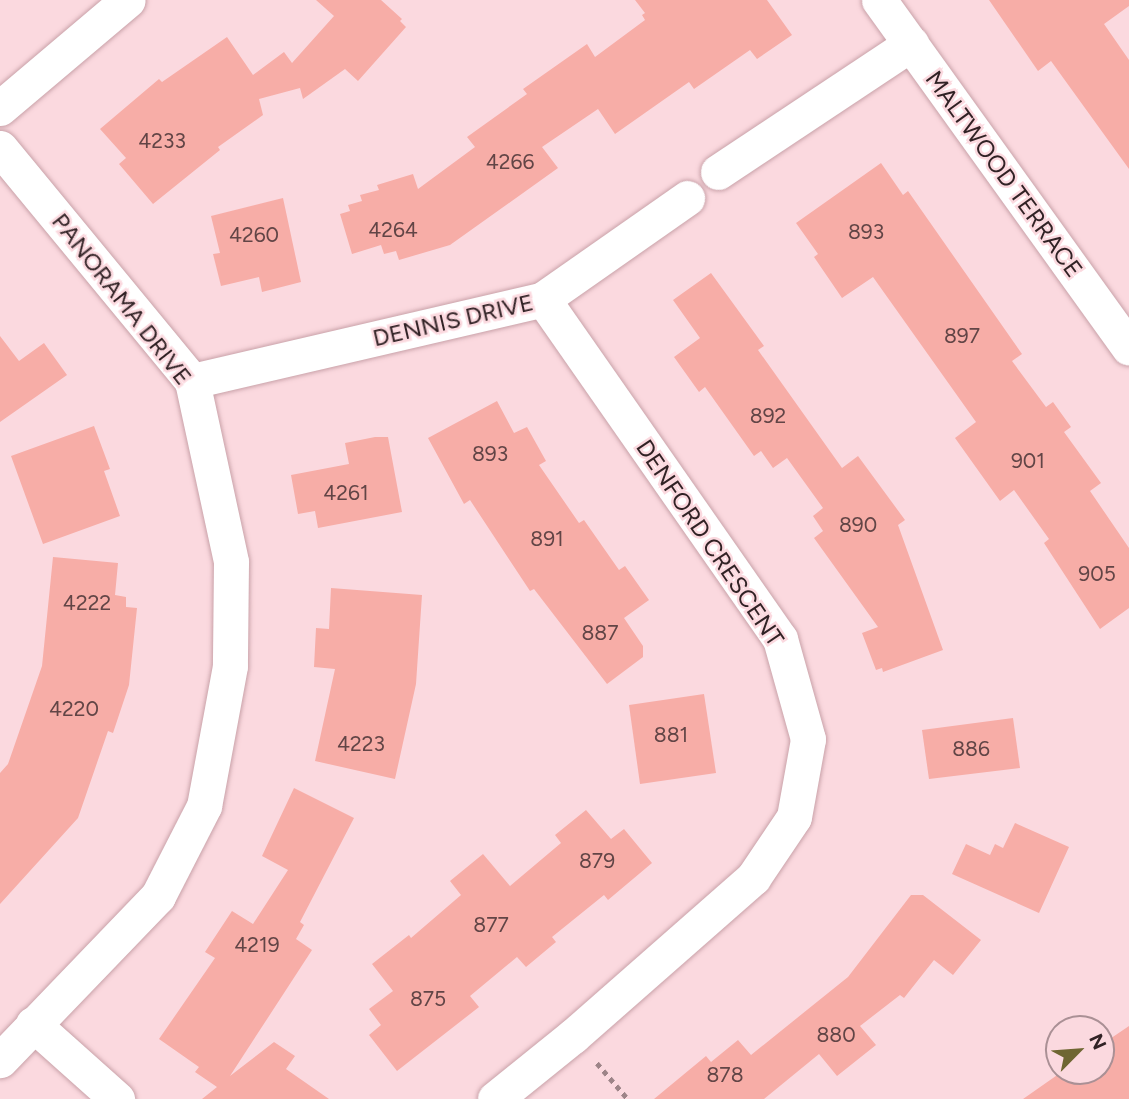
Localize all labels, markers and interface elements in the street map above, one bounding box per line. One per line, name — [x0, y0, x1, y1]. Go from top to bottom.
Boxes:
street label: MALTWOOD TERRACE — [919, 65, 1089, 283]
house number: 4233 — [138, 128, 186, 154]
house number: 4266 — [486, 149, 534, 175]
street label: PANORAMA DRIVE — [46, 207, 198, 391]
house number: 4264 — [368, 217, 418, 243]
house number: 893 — [848, 219, 884, 245]
house number: 4260 — [229, 222, 279, 248]
street label: DENNIS DRIVE — [370, 288, 536, 352]
house number: 897 — [944, 323, 980, 349]
house number: 892 — [750, 403, 786, 429]
street label: DENFORD CRESCENT — [630, 434, 790, 652]
house number: 893 — [472, 441, 508, 467]
house number: 901 — [1011, 448, 1045, 474]
house number: 4261 — [323, 480, 369, 506]
house number: 890 — [839, 512, 877, 538]
house number: 891 — [530, 526, 564, 552]
house number: 905 — [1078, 561, 1116, 587]
house number: 4222 — [63, 590, 111, 616]
house number: 887 — [581, 620, 619, 646]
house number: 4220 — [49, 696, 99, 722]
house number: 881 — [654, 722, 688, 748]
house number: 4223 — [337, 731, 385, 757]
house number: 886 — [952, 736, 990, 762]
house number: 879 — [579, 848, 615, 874]
house number: 877 — [473, 912, 509, 938]
house number: 4219 — [234, 932, 280, 958]
house number: 875 — [410, 986, 446, 1012]
north arrow — [1045, 1015, 1115, 1085]
house number: 880 — [816, 1022, 856, 1048]
text: N — [1084, 1030, 1111, 1053]
house number: 878 — [706, 1062, 744, 1088]

